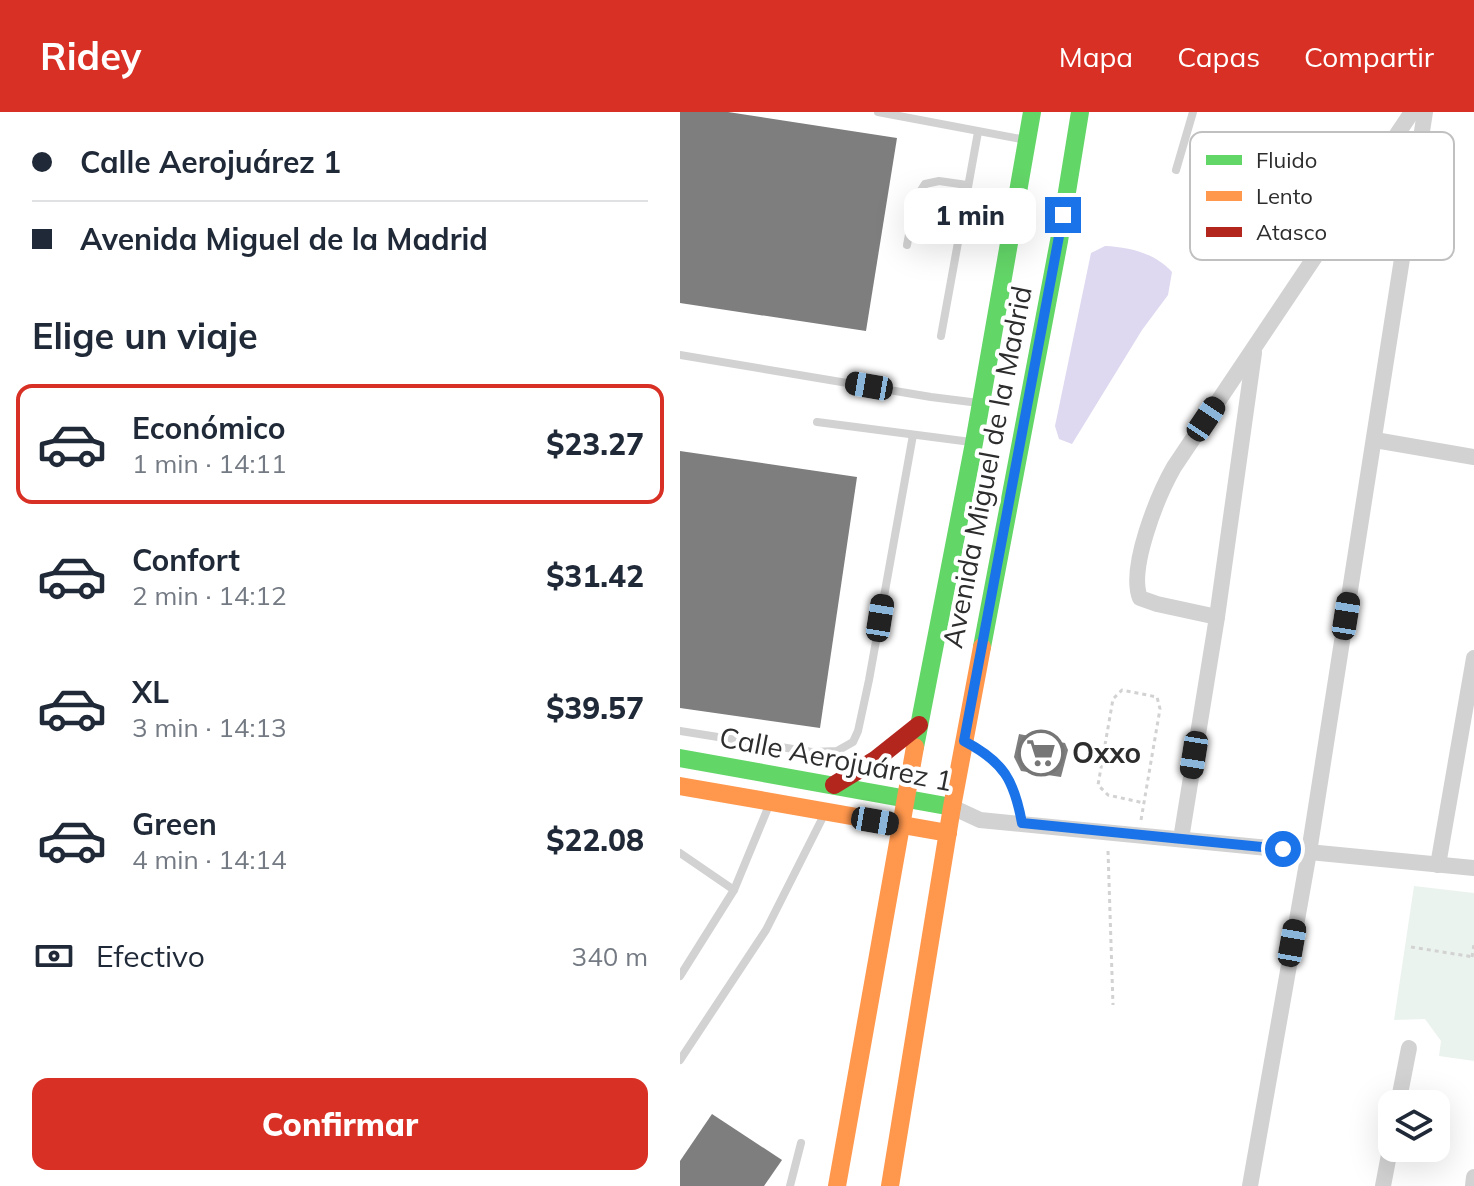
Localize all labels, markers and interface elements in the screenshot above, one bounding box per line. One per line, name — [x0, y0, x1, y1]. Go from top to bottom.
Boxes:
text: Ridey — [40, 32, 141, 80]
text: Mapa — [1059, 39, 1133, 74]
text: Capas — [1177, 39, 1260, 74]
text: Compartir — [1304, 39, 1434, 74]
legend — [1190, 132, 1454, 260]
text: Calle Aerojuárez 1 — [80, 143, 341, 181]
text: Fluido — [1256, 146, 1317, 174]
text: Lento — [1256, 182, 1313, 210]
callout: 1 min — [903, 187, 1035, 243]
route end — [1045, 197, 1081, 233]
text: 1 min — [935, 199, 1005, 232]
text: Atasco — [1256, 218, 1327, 246]
text: Avenida Miguel de la Madrid — [80, 220, 488, 258]
street label: Avenida Miguel de la Madrid — [934, 283, 1039, 651]
text: Elige un viaje — [32, 313, 258, 358]
car — [843, 370, 895, 402]
car — [1183, 392, 1229, 446]
icon: car — [36, 408, 108, 480]
text: Económico — [132, 409, 286, 447]
text: $23.27 — [546, 425, 644, 463]
text: 1 min · 14:11 — [132, 447, 287, 480]
icon: car — [36, 540, 108, 612]
text: Confort — [132, 541, 240, 579]
text: $31.42 — [546, 557, 644, 595]
text: 2 min · 14:12 — [132, 579, 287, 612]
car — [1330, 590, 1362, 642]
car — [864, 592, 896, 644]
icon: car — [36, 672, 108, 744]
text: XL — [132, 673, 169, 711]
text: $39.57 — [546, 689, 644, 727]
text: 3 min · 14:13 — [132, 711, 287, 744]
street label: Calle Aerojuárez 1 — [717, 719, 955, 798]
supermarket icon: Oxxo — [1017, 729, 1065, 777]
car — [1178, 729, 1210, 781]
place label: Oxxo — [1072, 735, 1141, 770]
icon: car — [36, 804, 108, 876]
text: Green — [132, 805, 217, 843]
car — [849, 805, 901, 837]
text: $22.08 — [546, 821, 644, 859]
route start — [1265, 831, 1301, 867]
text: 4 min · 14:14 — [132, 843, 287, 876]
car — [1276, 917, 1308, 969]
icon: cash — [32, 934, 76, 978]
text: Efectivo — [96, 937, 205, 975]
text: 340 m — [572, 940, 648, 973]
button: Confirmar — [32, 1078, 648, 1170]
map controls — [1378, 1090, 1450, 1162]
button: layers — [1378, 1090, 1450, 1162]

